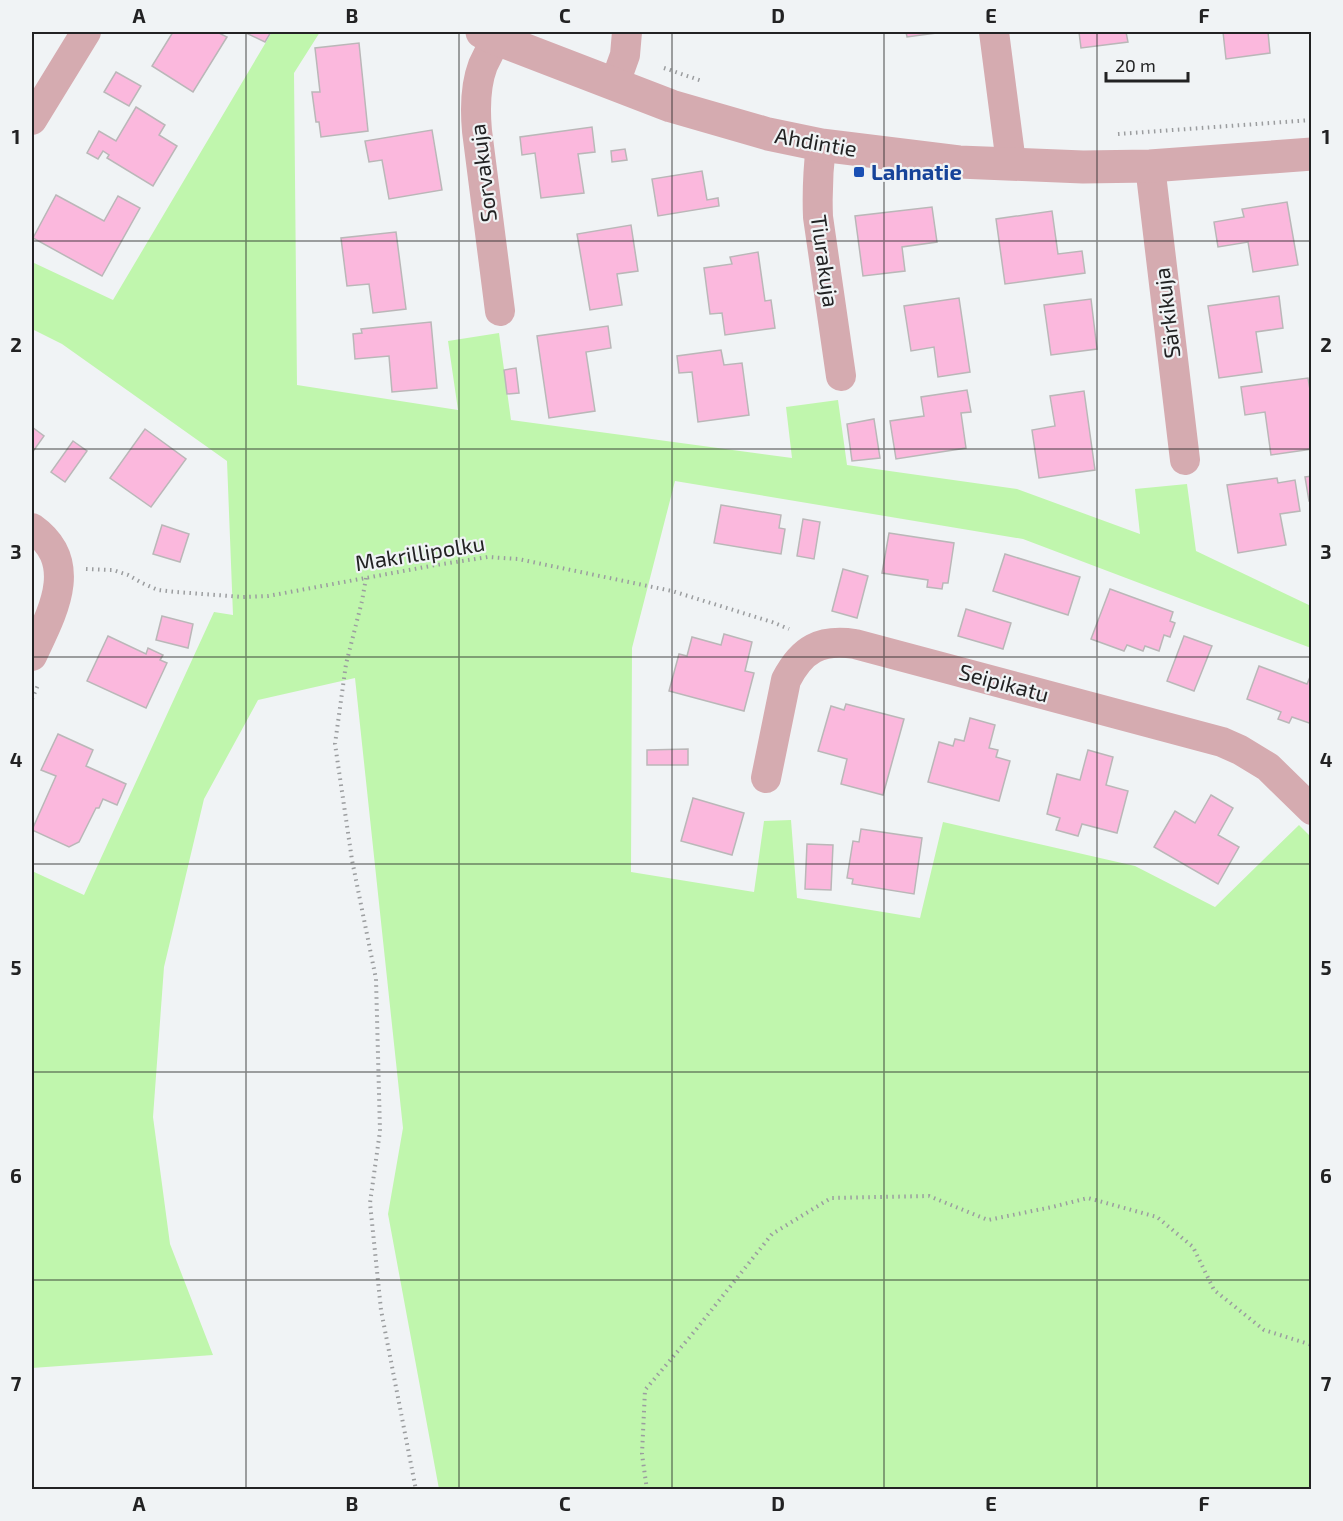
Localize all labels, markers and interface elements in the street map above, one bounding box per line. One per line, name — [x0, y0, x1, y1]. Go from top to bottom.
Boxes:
text: A — [132, 3, 146, 27]
text: B — [346, 3, 358, 27]
text: C — [559, 3, 571, 27]
text: D — [771, 3, 785, 27]
text: E — [985, 3, 997, 27]
text: F — [1198, 3, 1210, 27]
scale bar — [1106, 45, 1188, 83]
text: 20 m — [1115, 54, 1156, 76]
street label: Ahdintie — [773, 121, 859, 161]
street label: Sorvakuja — [463, 122, 502, 224]
text: 1 — [12, 124, 20, 148]
text: 1 — [1322, 124, 1330, 148]
place label: Lahnatie — [871, 158, 962, 184]
marker: Lahnatie — [852, 165, 866, 179]
street label: Tiurakuja — [806, 213, 845, 309]
street label: Särkikuja — [1148, 266, 1185, 360]
text: 2 — [10, 332, 22, 356]
text: 2 — [1320, 332, 1332, 356]
street label: Makrillipolku — [353, 529, 487, 575]
text: 3 — [10, 539, 22, 563]
text: 3 — [1320, 539, 1332, 563]
street label: Seipikatu — [956, 658, 1052, 707]
text: 4 — [10, 747, 23, 771]
text: 4 — [1320, 747, 1333, 771]
text: 5 — [10, 955, 22, 979]
text: 5 — [1320, 955, 1332, 979]
text: 6 — [10, 1163, 22, 1187]
text: 6 — [1320, 1163, 1332, 1187]
text: 7 — [11, 1371, 22, 1395]
text: 7 — [1321, 1371, 1332, 1395]
text: A — [132, 1491, 146, 1515]
text: B — [346, 1491, 358, 1515]
text: C — [559, 1491, 571, 1515]
text: D — [771, 1491, 785, 1515]
text: E — [985, 1491, 997, 1515]
text: F — [1198, 1491, 1210, 1515]

